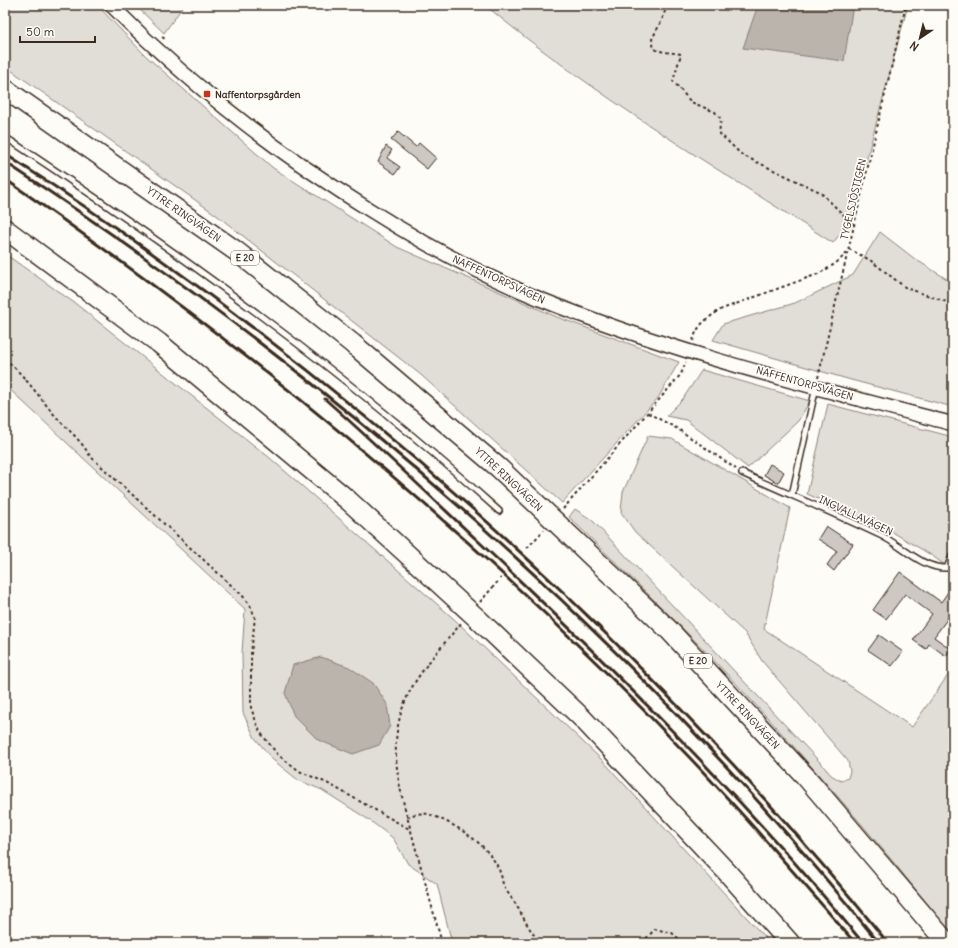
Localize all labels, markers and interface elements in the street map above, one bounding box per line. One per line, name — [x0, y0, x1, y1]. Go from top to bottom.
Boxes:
scale bar — [20, 18, 95, 44]
north arrow — [900, 18, 940, 58]
text: 50 m — [26, 24, 55, 39]
text: N — [907, 38, 921, 54]
place label: Naffentorpsgården — [215, 88, 301, 101]
marker: Naffentorpsgården — [202, 89, 212, 99]
street label: TYGELSJÖSTIGEN — [838, 157, 869, 241]
street label: YTTRE RINGVÄGEN — [144, 184, 223, 245]
road number: E 20 — [231, 251, 259, 265]
street label: NAFFENTORPSVÄGEN — [451, 252, 547, 307]
street label: NAFFENTORPSVÄGEN — [755, 363, 855, 404]
street label: YTTRE RINGVÄGEN — [472, 445, 545, 514]
street label: INGVALLAVÄGEN — [817, 493, 895, 538]
road number: E 20 — [684, 654, 712, 668]
street label: YTTRE RINGVÄGEN — [713, 679, 782, 752]

